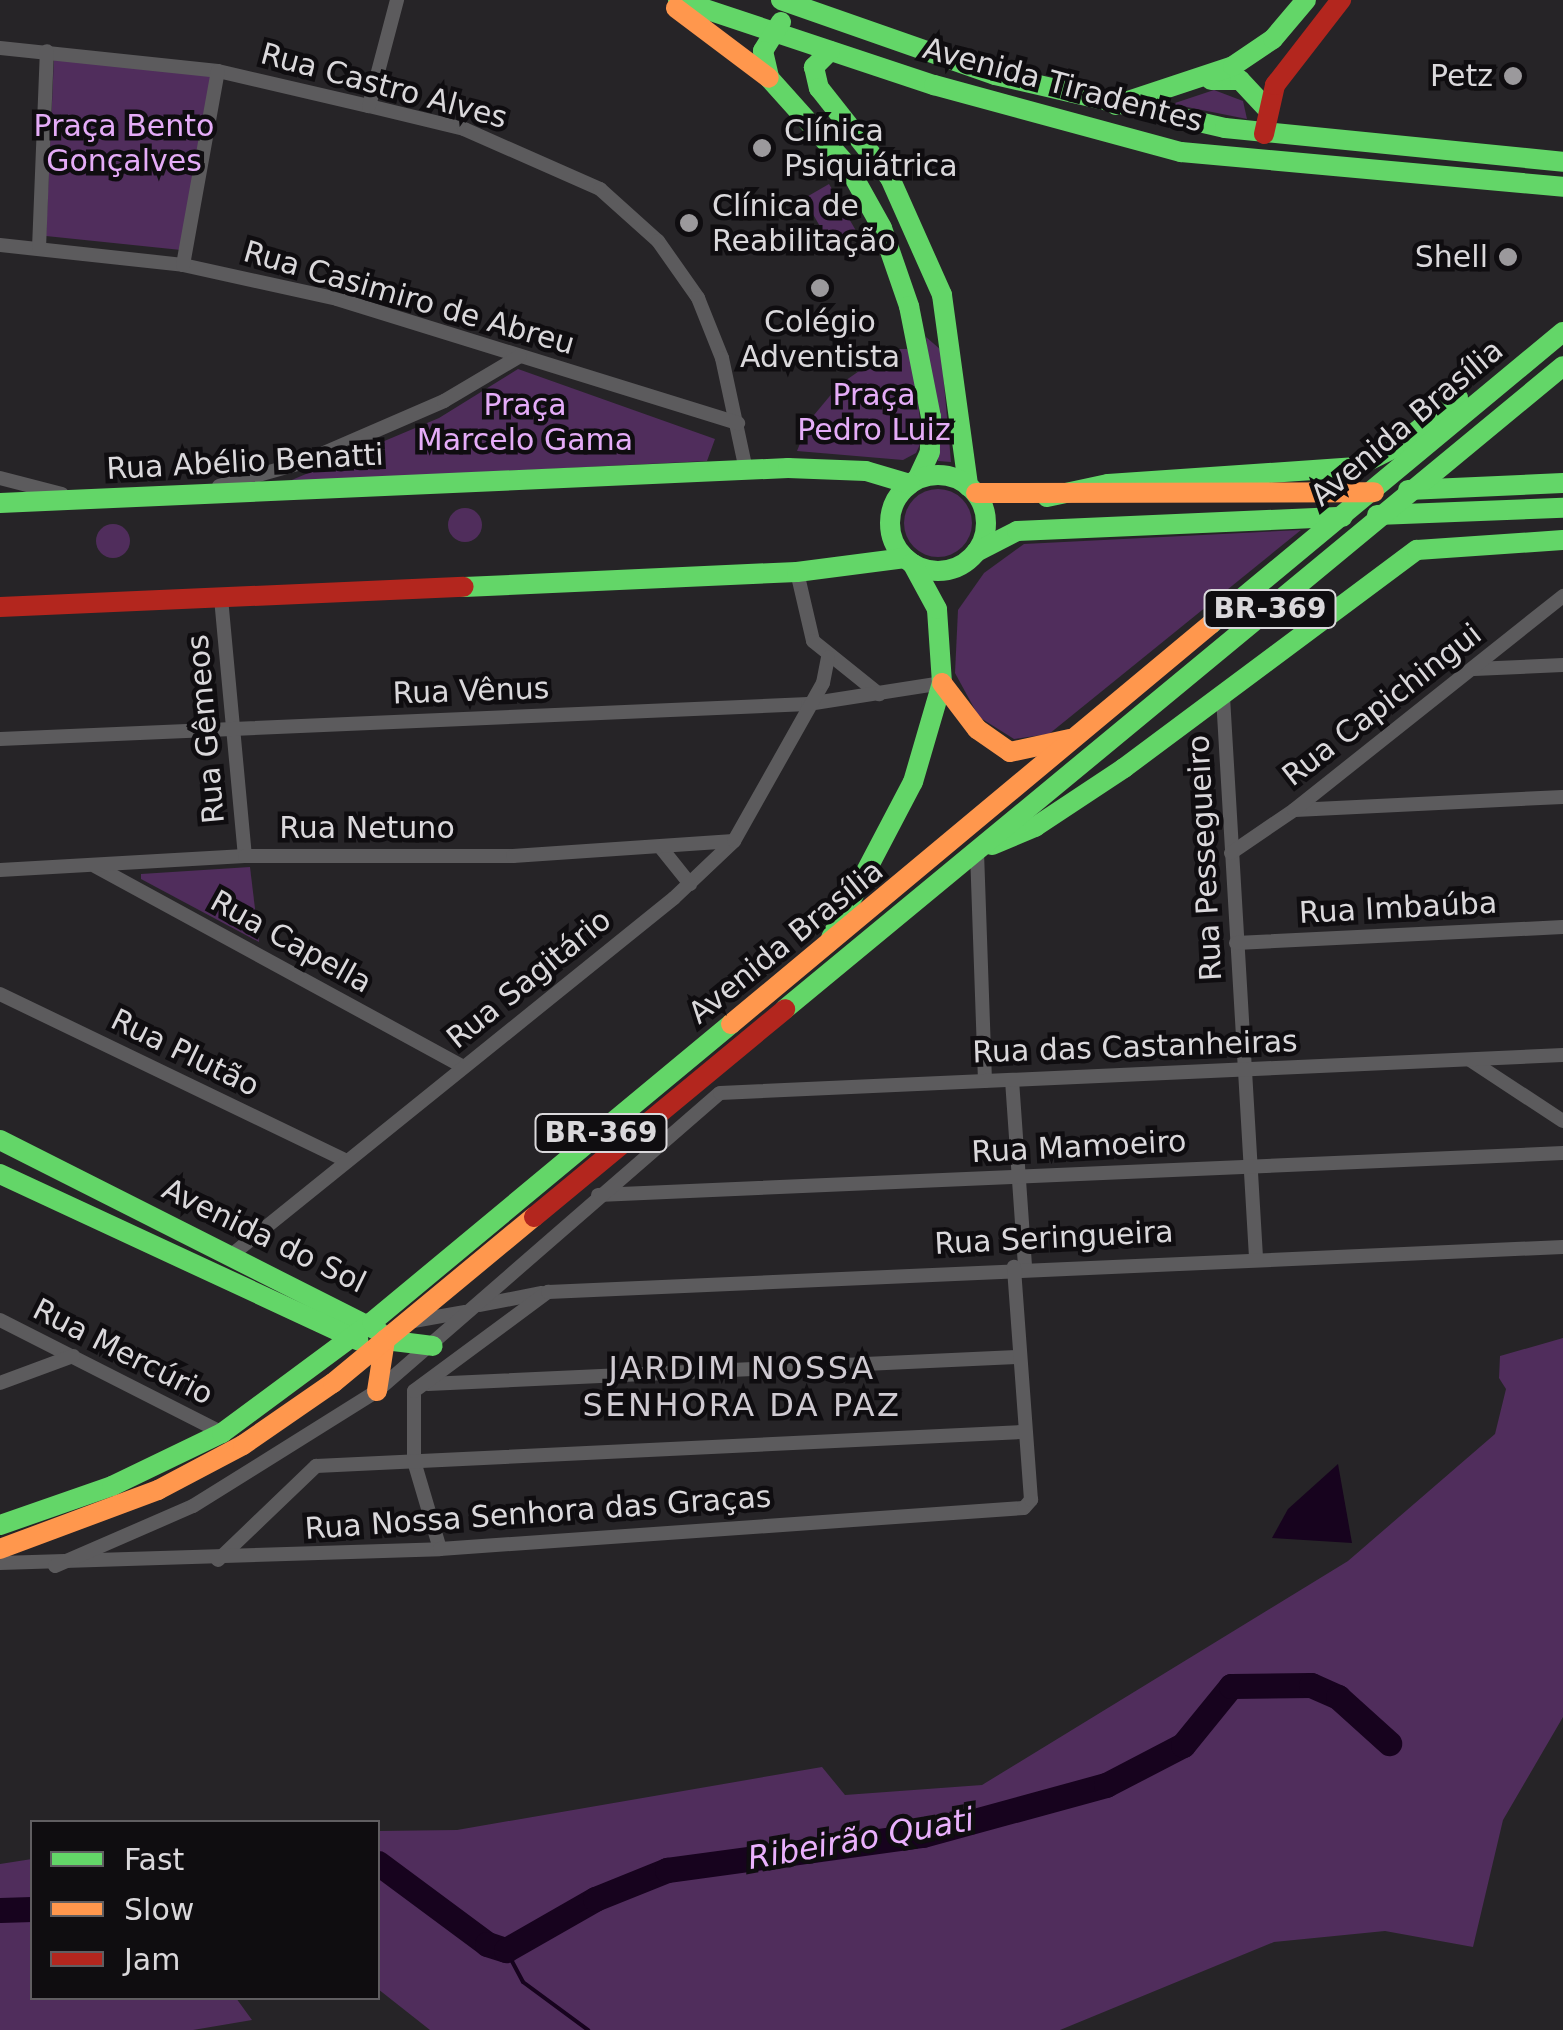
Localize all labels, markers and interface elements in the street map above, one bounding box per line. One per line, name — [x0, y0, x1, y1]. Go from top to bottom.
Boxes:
street label: Avenida Tiradentes — [919, 30, 1207, 140]
street label: Rua Castro Alves — [257, 36, 511, 136]
place label: Petz — [1430, 58, 1493, 94]
marker: Petz — [1502, 65, 1524, 87]
park label: Praça Bento Gonçalves — [34, 108, 214, 178]
place label: Clínica Psiquiátrica — [784, 113, 958, 184]
marker: Clínica Psiquiátrica — [749, 135, 775, 161]
place label: Clínica de Reabilitação — [712, 188, 896, 258]
marker: Clínica de Reabilitação — [676, 210, 702, 236]
street label: Rua Casimiro de Abreu — [239, 233, 579, 363]
place label: Shell — [1415, 239, 1488, 275]
marker: Shell — [1497, 246, 1519, 268]
marker: Colégio Adventista — [809, 277, 831, 299]
place label: Colégio Adventista — [740, 304, 900, 374]
street label: Avenida Brasília — [1304, 332, 1510, 514]
park label: Praça Pedro Luiz — [797, 377, 951, 448]
park label: Praça Marcelo Gama — [417, 387, 633, 458]
street label: Rua Abélio Benatti — [106, 437, 384, 487]
road number: BR-369 — [1202, 586, 1338, 632]
street label: Rua Capichingui — [1275, 616, 1489, 794]
street label: Rua Gêmeos — [180, 633, 232, 825]
street label: Rua Vênus — [392, 670, 550, 712]
street label: Rua Pessegueiro — [1181, 734, 1229, 982]
street label: Rua Netuno — [279, 810, 455, 846]
street label: Avenida Brasília — [682, 853, 890, 1031]
street label: Rua Capella — [204, 883, 378, 1001]
street label: Rua Imbaúba — [1298, 885, 1498, 931]
street label: Rua Sagitário — [440, 902, 618, 1056]
street label: Rua Plutão — [105, 1002, 265, 1104]
street label: Rua das Castanheiras — [972, 1023, 1298, 1071]
road number: BR-369 — [534, 1110, 668, 1156]
street label: Rua Mamoeiro — [971, 1123, 1187, 1171]
street label: Avenida do Sol — [156, 1171, 372, 1301]
street label: Rua Seringueira — [934, 1214, 1174, 1262]
street label: Rua Mercúrio — [27, 1291, 219, 1413]
district label: JARDIM NOSSA SENHORA DA PAZ — [583, 1350, 901, 1425]
street label: Rua Nossa Senhora das Graças — [304, 1479, 772, 1547]
water label: Ribeirão Quati — [745, 1800, 977, 1878]
legend — [30, 1820, 380, 2000]
text: Fast — [124, 1842, 184, 1877]
text: Slow — [124, 1892, 194, 1927]
text: Jam — [124, 1942, 180, 1977]

